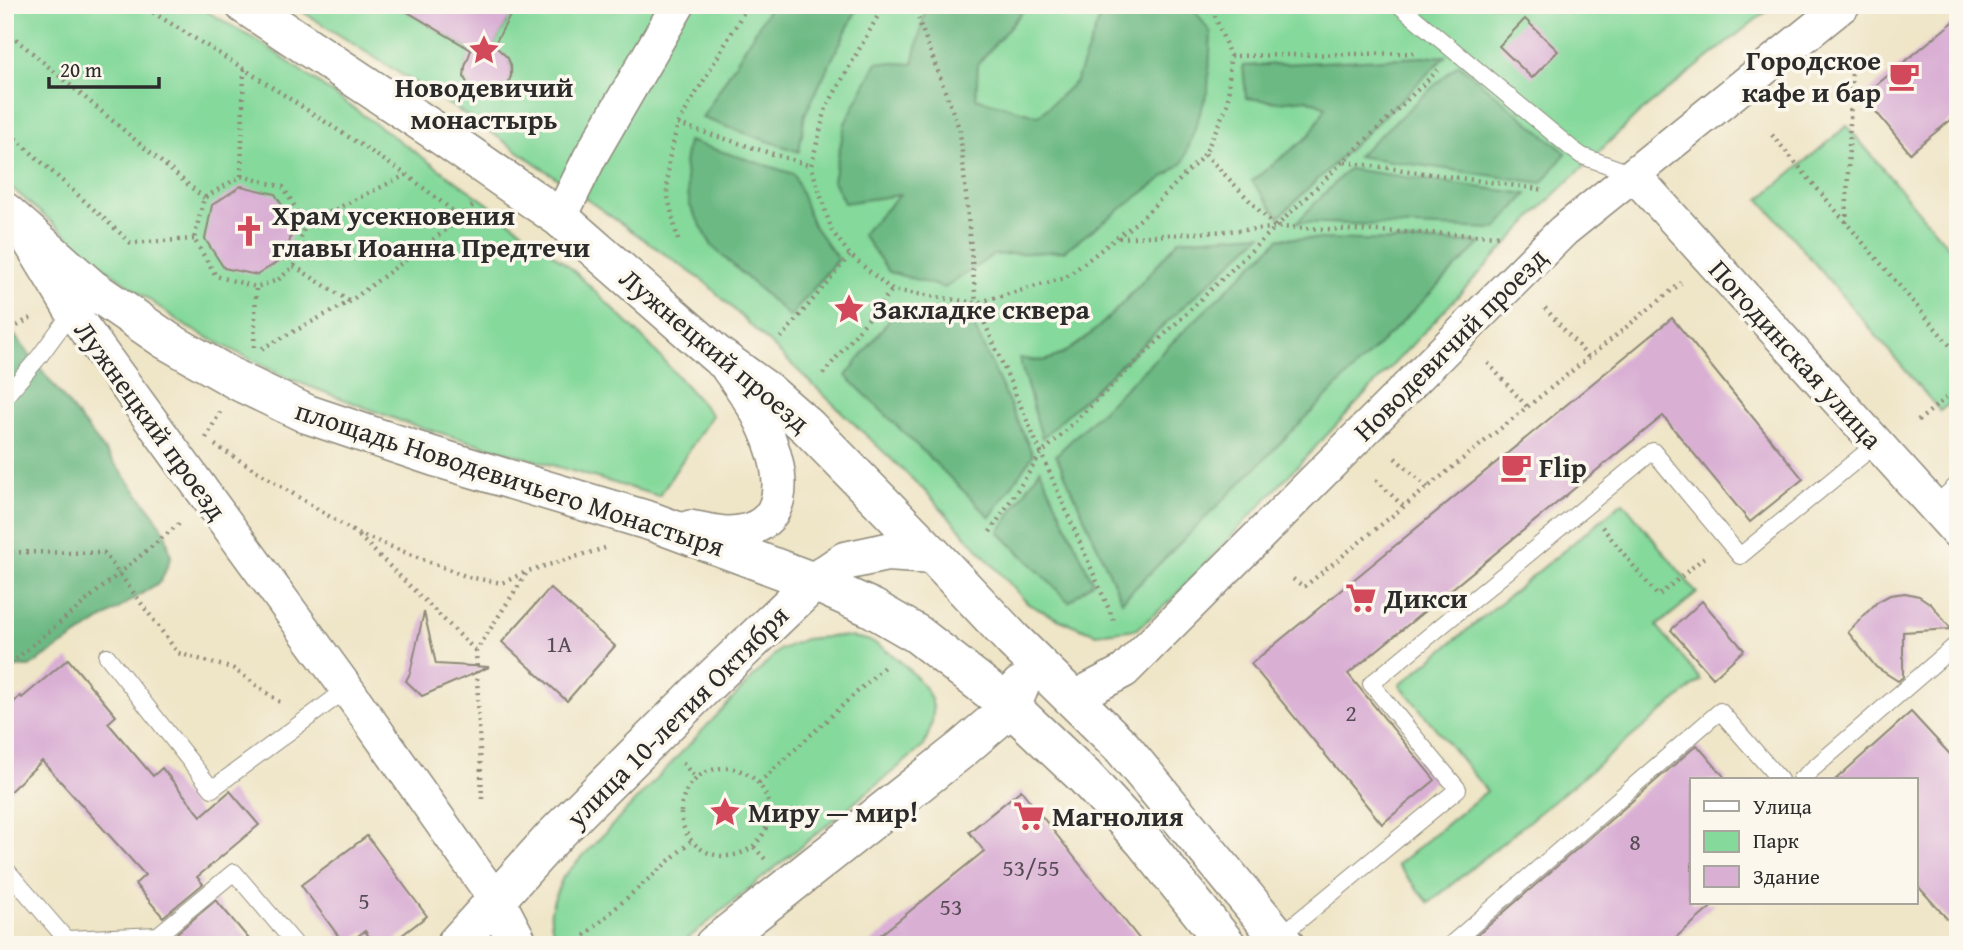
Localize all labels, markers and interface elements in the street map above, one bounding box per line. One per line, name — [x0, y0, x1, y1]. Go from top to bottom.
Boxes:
place icon: Новодевичий монастырь — [467, 33, 501, 67]
place label: Городское кафе и бар — [1742, 39, 1881, 112]
scale bar — [49, 46, 159, 90]
text: 20 m — [60, 54, 102, 85]
cafe icon: Городское кафе и бар — [1887, 59, 1921, 93]
place label: Новодевичий монастырь — [395, 66, 573, 139]
place label: Храм усекновения главы Иоанна Предтечи — [272, 194, 590, 267]
church icon: Храм усекновения главы Иоанна Предтечи — [232, 214, 266, 248]
street label: Новодевичий проезд — [1343, 237, 1556, 450]
street label: Погодинская улица — [1700, 250, 1893, 458]
street label: Лужнецкий проезд — [611, 258, 820, 442]
place label: Закладке сквера — [872, 288, 1090, 329]
place icon: Закладке сквера — [832, 292, 866, 326]
street label: Лужнецкий проезд — [65, 312, 238, 528]
street label: площадь Новодевичьего Монастыря — [290, 389, 730, 566]
place label: Flip — [1539, 446, 1587, 487]
cafe icon: Flip — [1499, 450, 1533, 484]
place label: Дикси — [1383, 577, 1468, 618]
supermarket icon: Дикси — [1344, 581, 1378, 615]
street label: улица 10-летия Октября — [555, 595, 797, 837]
house number: 1A — [546, 626, 573, 661]
house number: 2 — [1345, 695, 1357, 730]
legend — [1690, 778, 1918, 904]
place label: Миру — мир! — [748, 791, 919, 832]
text: Улица — [1753, 791, 1812, 822]
place icon: Миру — мир! — [708, 795, 742, 829]
place label: Магнолия — [1052, 795, 1183, 836]
supermarket icon: Магнолия — [1012, 799, 1046, 833]
house number: 8 — [1629, 824, 1641, 859]
text: Парк — [1753, 825, 1799, 856]
house number: 53/55 — [1002, 850, 1060, 885]
text: Здание — [1753, 861, 1820, 892]
house number: 5 — [358, 883, 370, 918]
house number: 53 — [939, 889, 963, 924]

